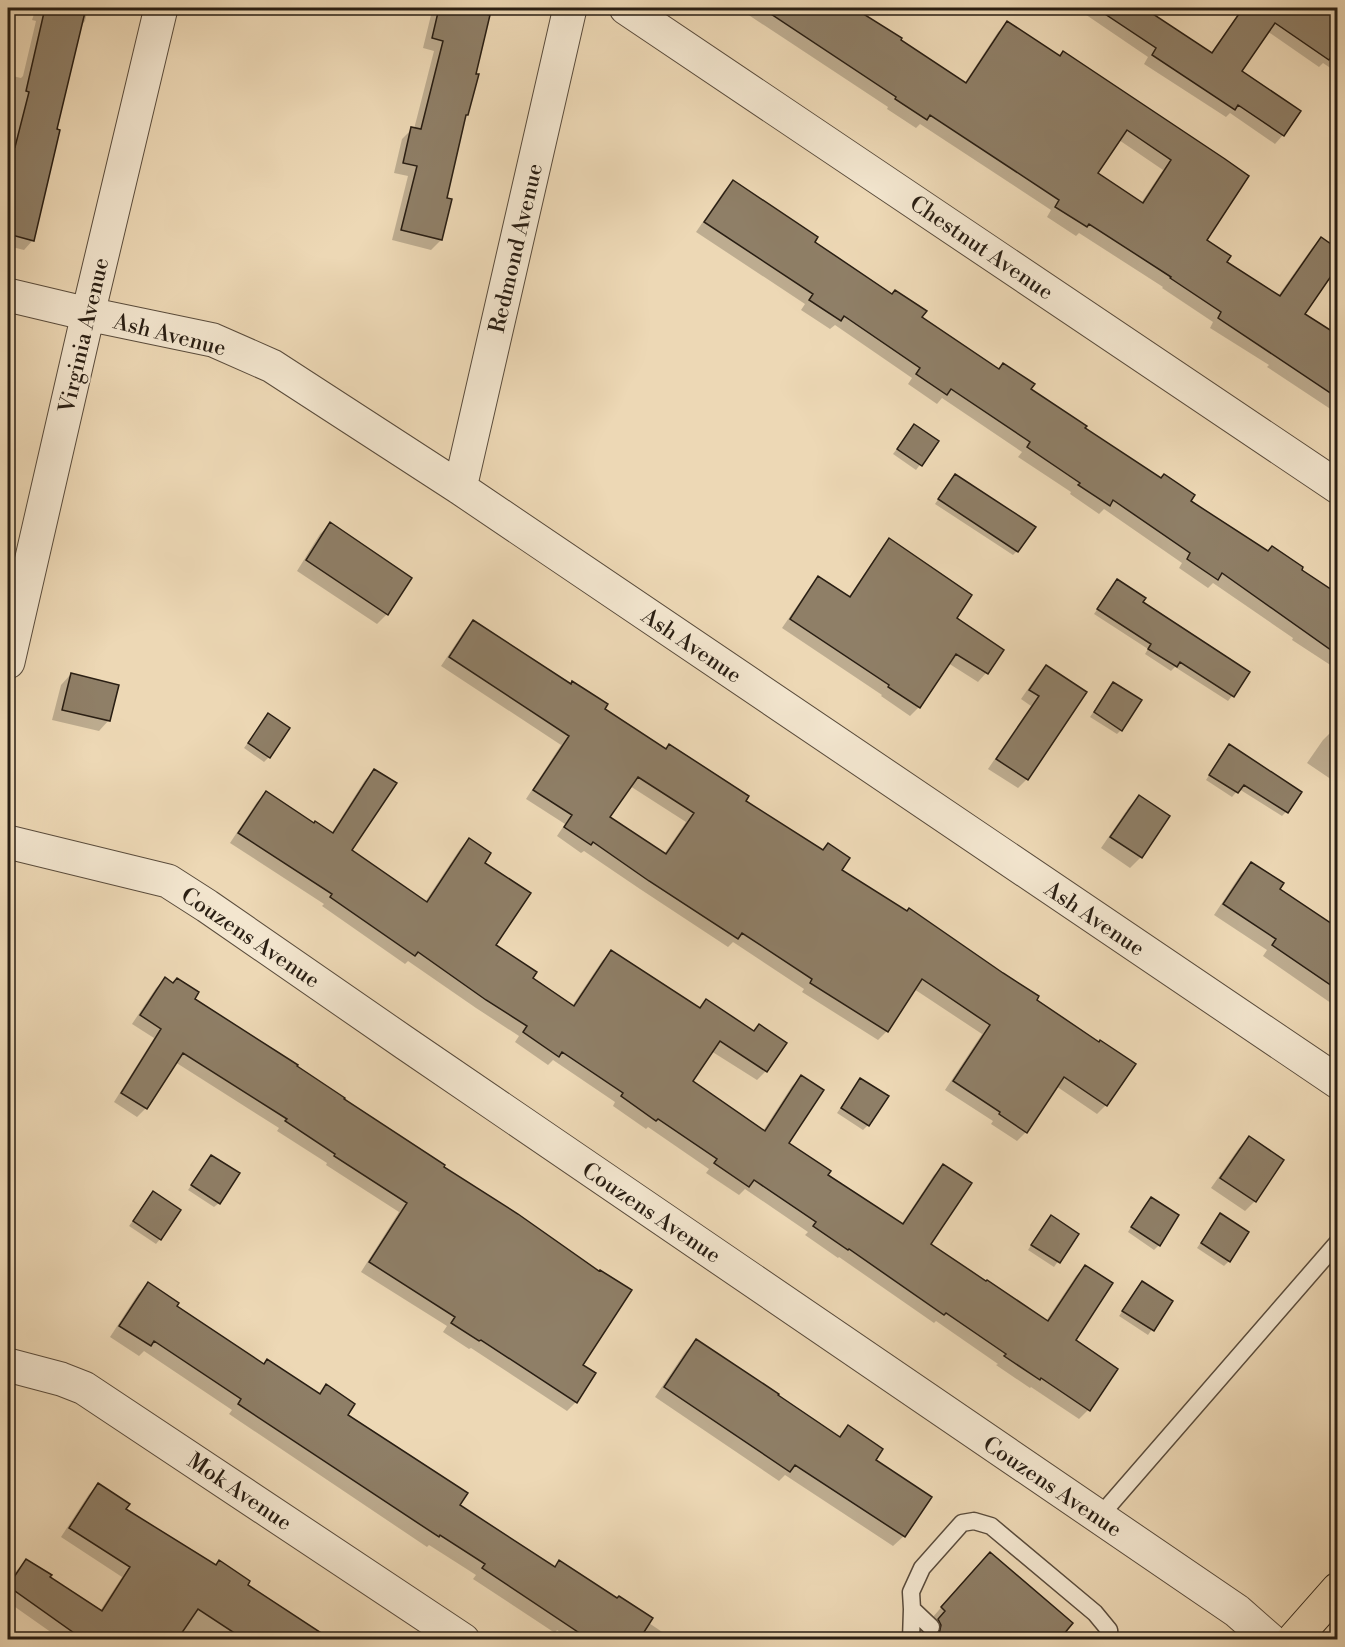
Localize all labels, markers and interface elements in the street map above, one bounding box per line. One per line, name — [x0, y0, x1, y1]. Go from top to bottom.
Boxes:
street label: Redmond Avenue — [484, 161, 549, 336]
street label: Chestnut Avenue — [904, 190, 1058, 306]
street label: Virginia Avenue — [53, 255, 115, 416]
street label: Ash Avenue — [110, 308, 229, 362]
street label: Ash Avenue — [635, 602, 746, 690]
street label: Ash Avenue — [1038, 875, 1149, 963]
street label: Couzens Avenue — [176, 882, 325, 995]
street label: Couzens Avenue — [577, 1157, 726, 1270]
street label: Couzens Avenue — [978, 1431, 1127, 1544]
street label: Mok Avenue — [182, 1447, 297, 1537]

